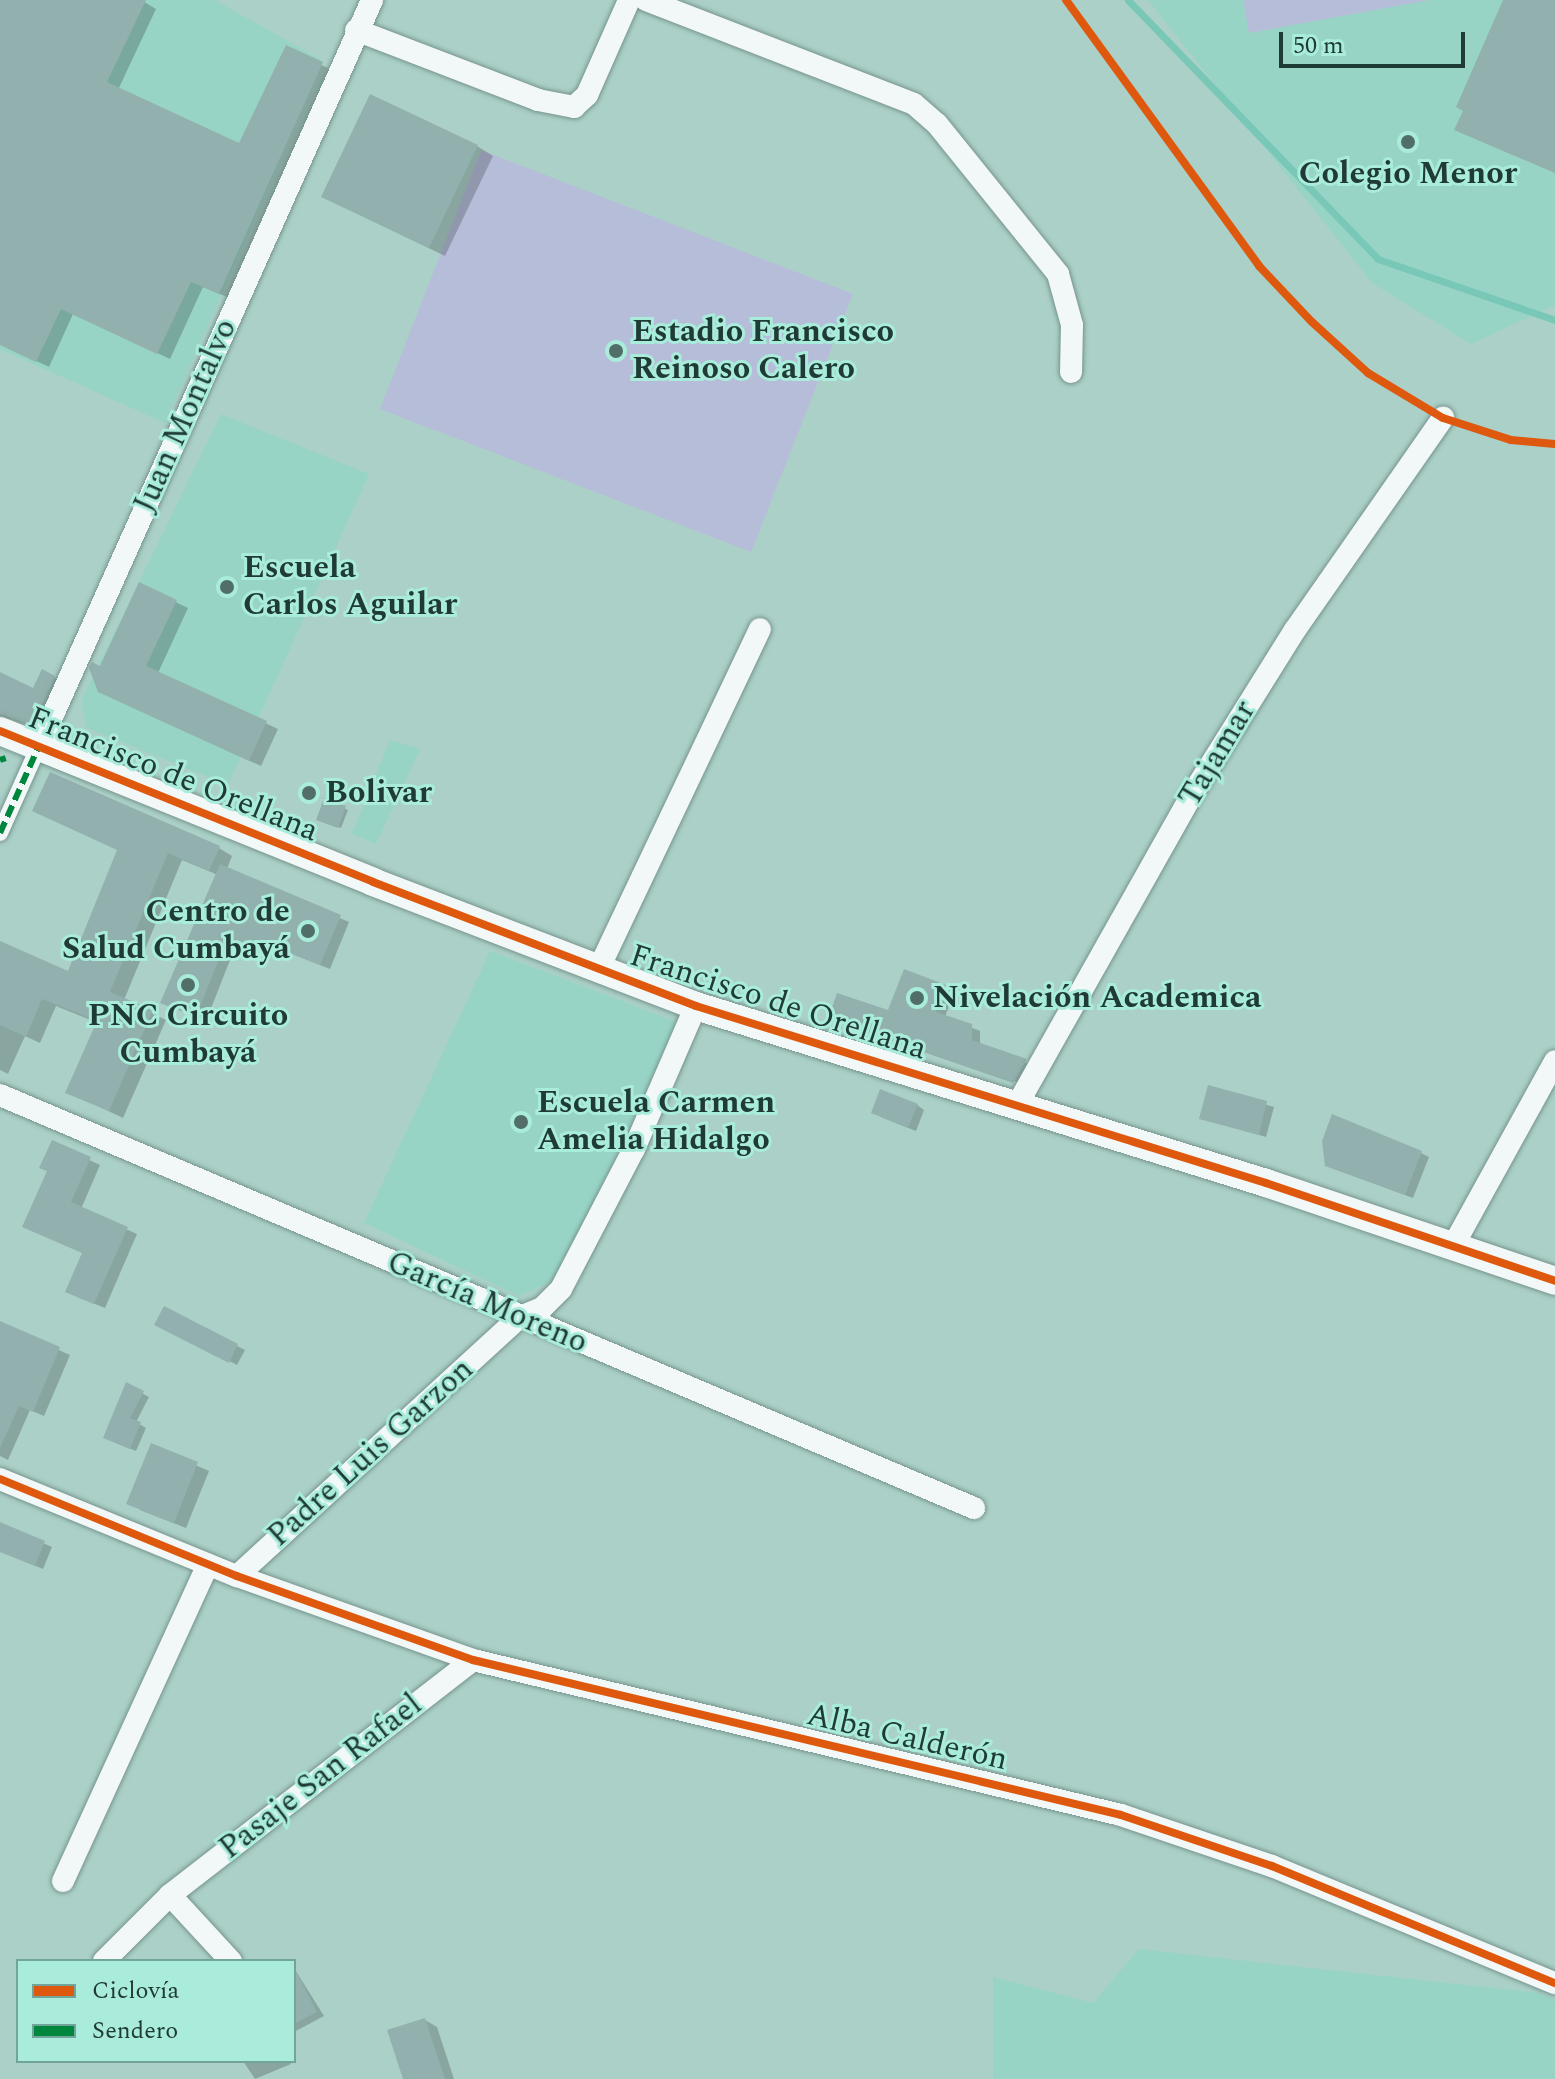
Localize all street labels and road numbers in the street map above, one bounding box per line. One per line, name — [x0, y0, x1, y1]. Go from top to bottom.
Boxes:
street label: Juan Montalvo — [126, 313, 246, 519]
street label: Tajamar — [1171, 694, 1265, 814]
street label: Francisco de Orellana — [22, 699, 324, 851]
street label: Francisco de Orellana — [625, 937, 931, 1069]
street label: García Moreno — [381, 1244, 593, 1362]
street label: Padre Luis Garzon — [260, 1351, 482, 1555]
street label: Pasaje San Rafael — [212, 1686, 430, 1868]
street label: Alba Calderón — [803, 1696, 1011, 1780]

